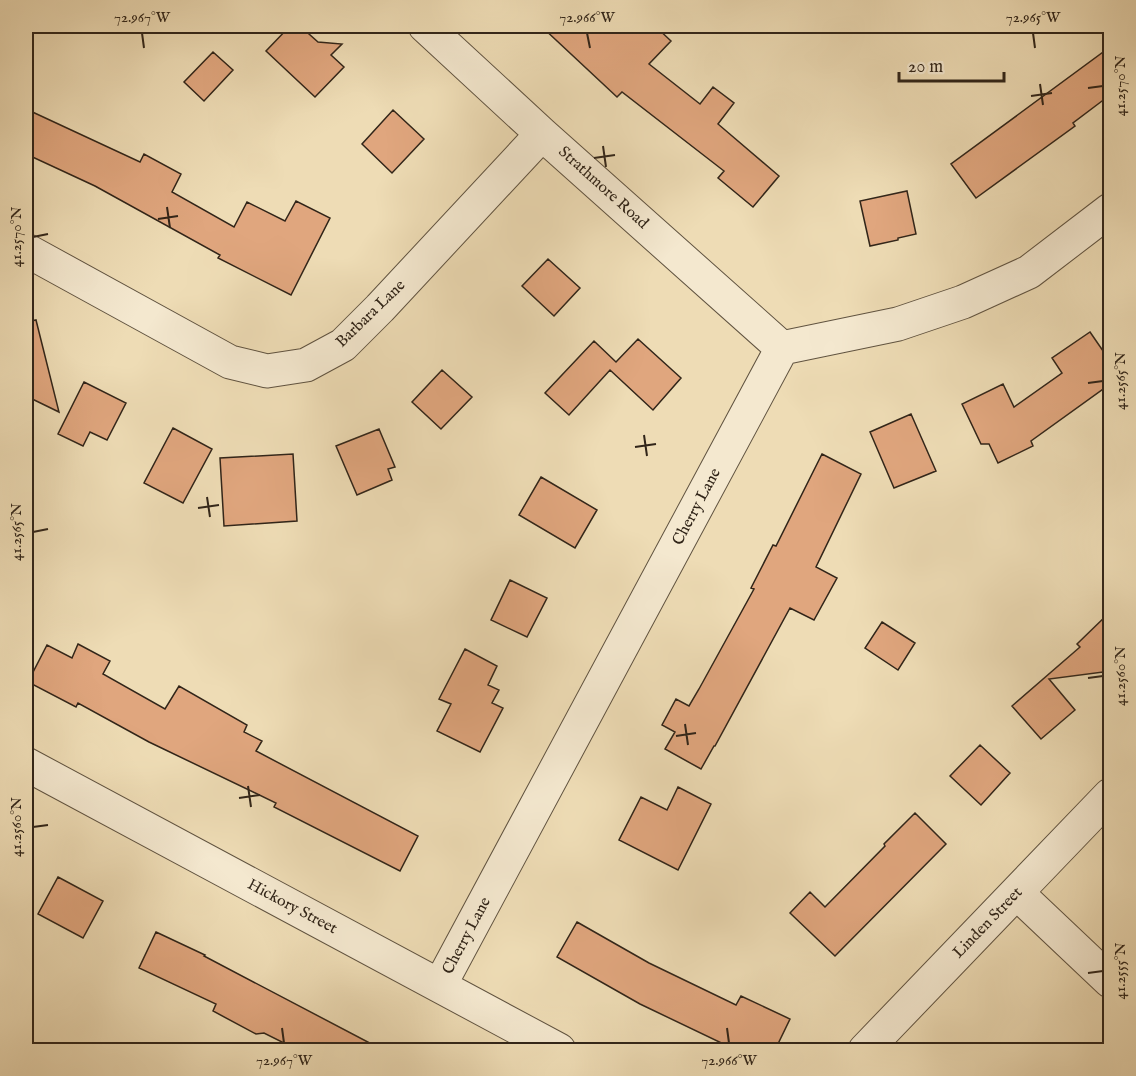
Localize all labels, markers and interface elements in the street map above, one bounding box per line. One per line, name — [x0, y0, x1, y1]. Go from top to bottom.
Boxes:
text: 72.967°W — [114, 8, 171, 27]
text: 72.966°W — [559, 8, 615, 27]
text: 72.965°W — [1006, 8, 1061, 27]
scale bar — [899, 45, 1004, 83]
text: 20 m — [908, 56, 943, 79]
text: 41.2570°N — [1111, 56, 1130, 116]
street label: Strathmore Road — [554, 142, 652, 234]
text: 41.2570°N — [7, 207, 26, 267]
street label: Barbara Lane — [332, 276, 410, 352]
text: 41.2565°N — [1111, 352, 1130, 410]
street label: Cherry Lane — [668, 465, 726, 549]
text: 41.2565°N — [7, 503, 26, 561]
text: 41.2560°N — [1111, 646, 1130, 706]
text: 41.2560°N — [7, 797, 26, 857]
street label: Hickory Street — [244, 875, 341, 939]
street label: Linden Street — [949, 883, 1027, 963]
street label: Cherry Lane — [438, 894, 496, 978]
text: 41.2555°N — [1111, 942, 1130, 1000]
text: 72.967°W — [256, 1051, 313, 1070]
text: 72.966°W — [701, 1051, 757, 1070]

